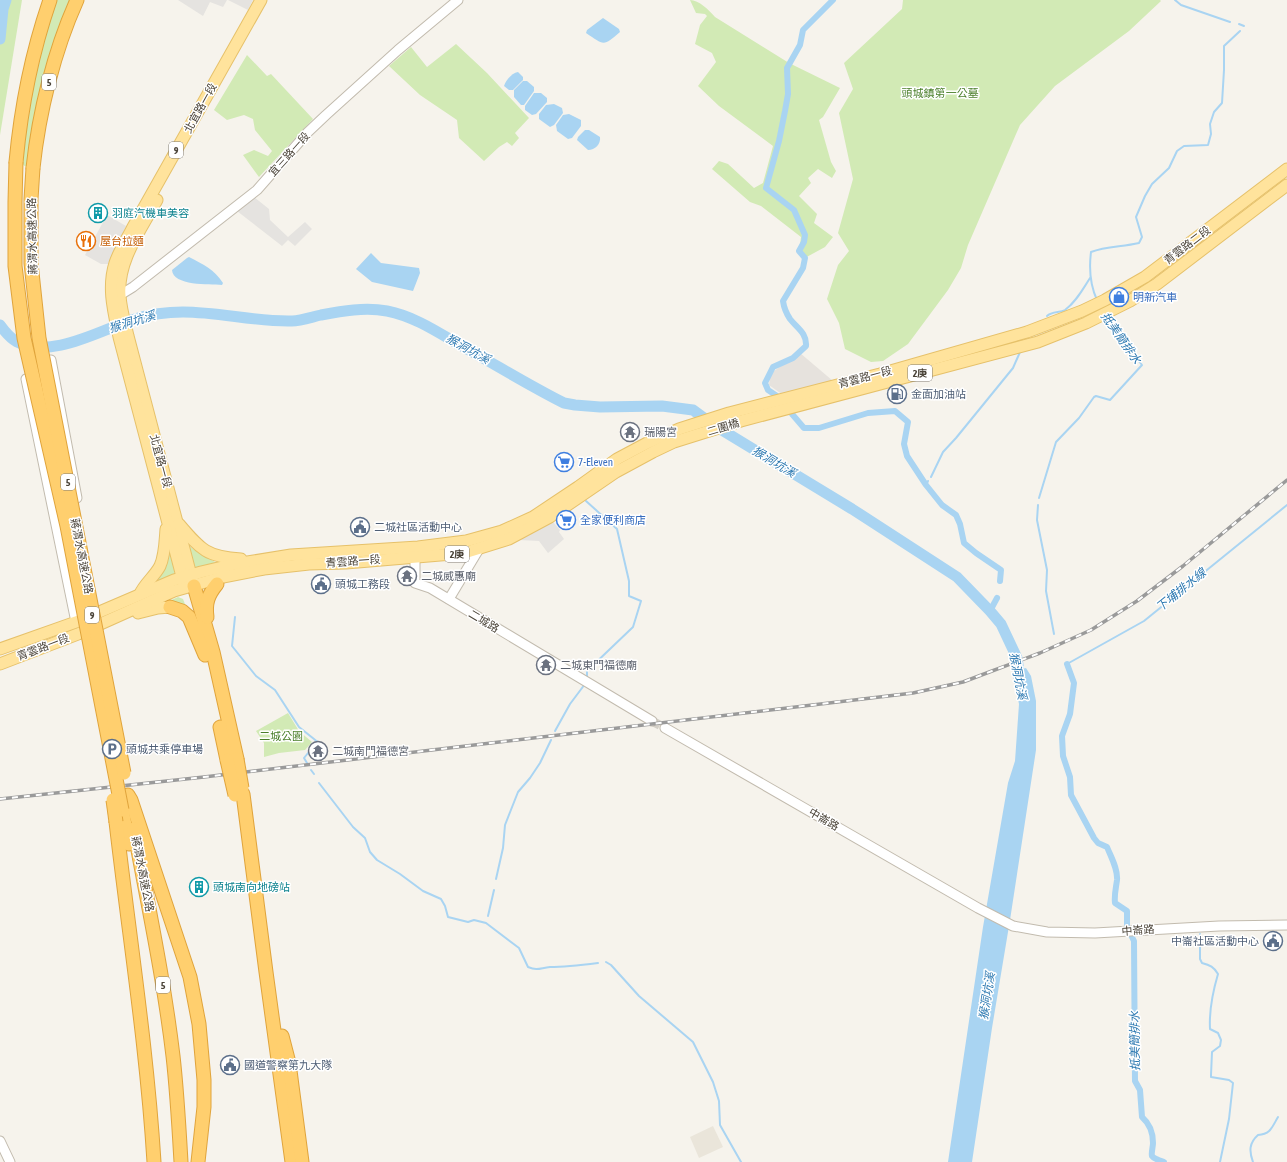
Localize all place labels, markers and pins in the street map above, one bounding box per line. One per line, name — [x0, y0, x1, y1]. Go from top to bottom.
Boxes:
building icon: 羽庭汽機車美容 — [87, 202, 109, 224]
place label: 羽庭汽機車美容 — [112, 207, 189, 219]
restaurant icon: 屋台拉麵 — [75, 230, 97, 252]
place label: 屋台拉麵 — [100, 235, 144, 247]
shop icon: 明新汽車 — [1108, 286, 1130, 308]
place label: 明新汽車 — [1133, 291, 1177, 303]
fuel station icon: 金面加油站 — [886, 383, 908, 405]
place label: 金面加油站 — [911, 388, 966, 400]
temple icon: 瑞陽宮 — [619, 421, 641, 443]
place label: 瑞陽宮 — [644, 426, 677, 438]
supermarket icon: 7-Eleven — [553, 451, 575, 473]
place label: 7-Eleven — [578, 456, 613, 468]
supermarket icon: 全家便利商店 — [555, 509, 577, 531]
place label: 全家便利商店 — [580, 514, 646, 526]
public building icon: 二城社區活動中心 — [349, 516, 371, 538]
place label: 二城社區活動中心 — [374, 521, 462, 533]
temple icon: 二城威惠廟 — [396, 565, 418, 587]
place label: 二城威惠廟 — [421, 570, 476, 582]
public building icon: 頭城工務段 — [310, 573, 332, 595]
place label: 頭城工務段 — [335, 578, 390, 590]
temple icon: 二城東門福德廟 — [535, 654, 557, 676]
place label: 二城東門福德廟 — [560, 659, 637, 671]
parking icon: 頭城共乘停車場 — [101, 738, 123, 760]
temple icon: 二城南門福德宮 — [307, 740, 329, 762]
place label: 頭城共乘停車場 — [126, 743, 203, 755]
place label: 二城南門福德宮 — [332, 745, 409, 757]
building icon: 頭城南向地磅站 — [188, 876, 210, 898]
place label: 頭城南向地磅站 — [213, 881, 290, 893]
public building icon: 中崙社區活動中心 — [1262, 930, 1284, 952]
place label: 中崙社區活動中心 — [1171, 935, 1259, 947]
public building icon: 國道警察第九大隊 — [219, 1054, 241, 1076]
place label: 國道警察第九大隊 — [244, 1059, 332, 1071]

